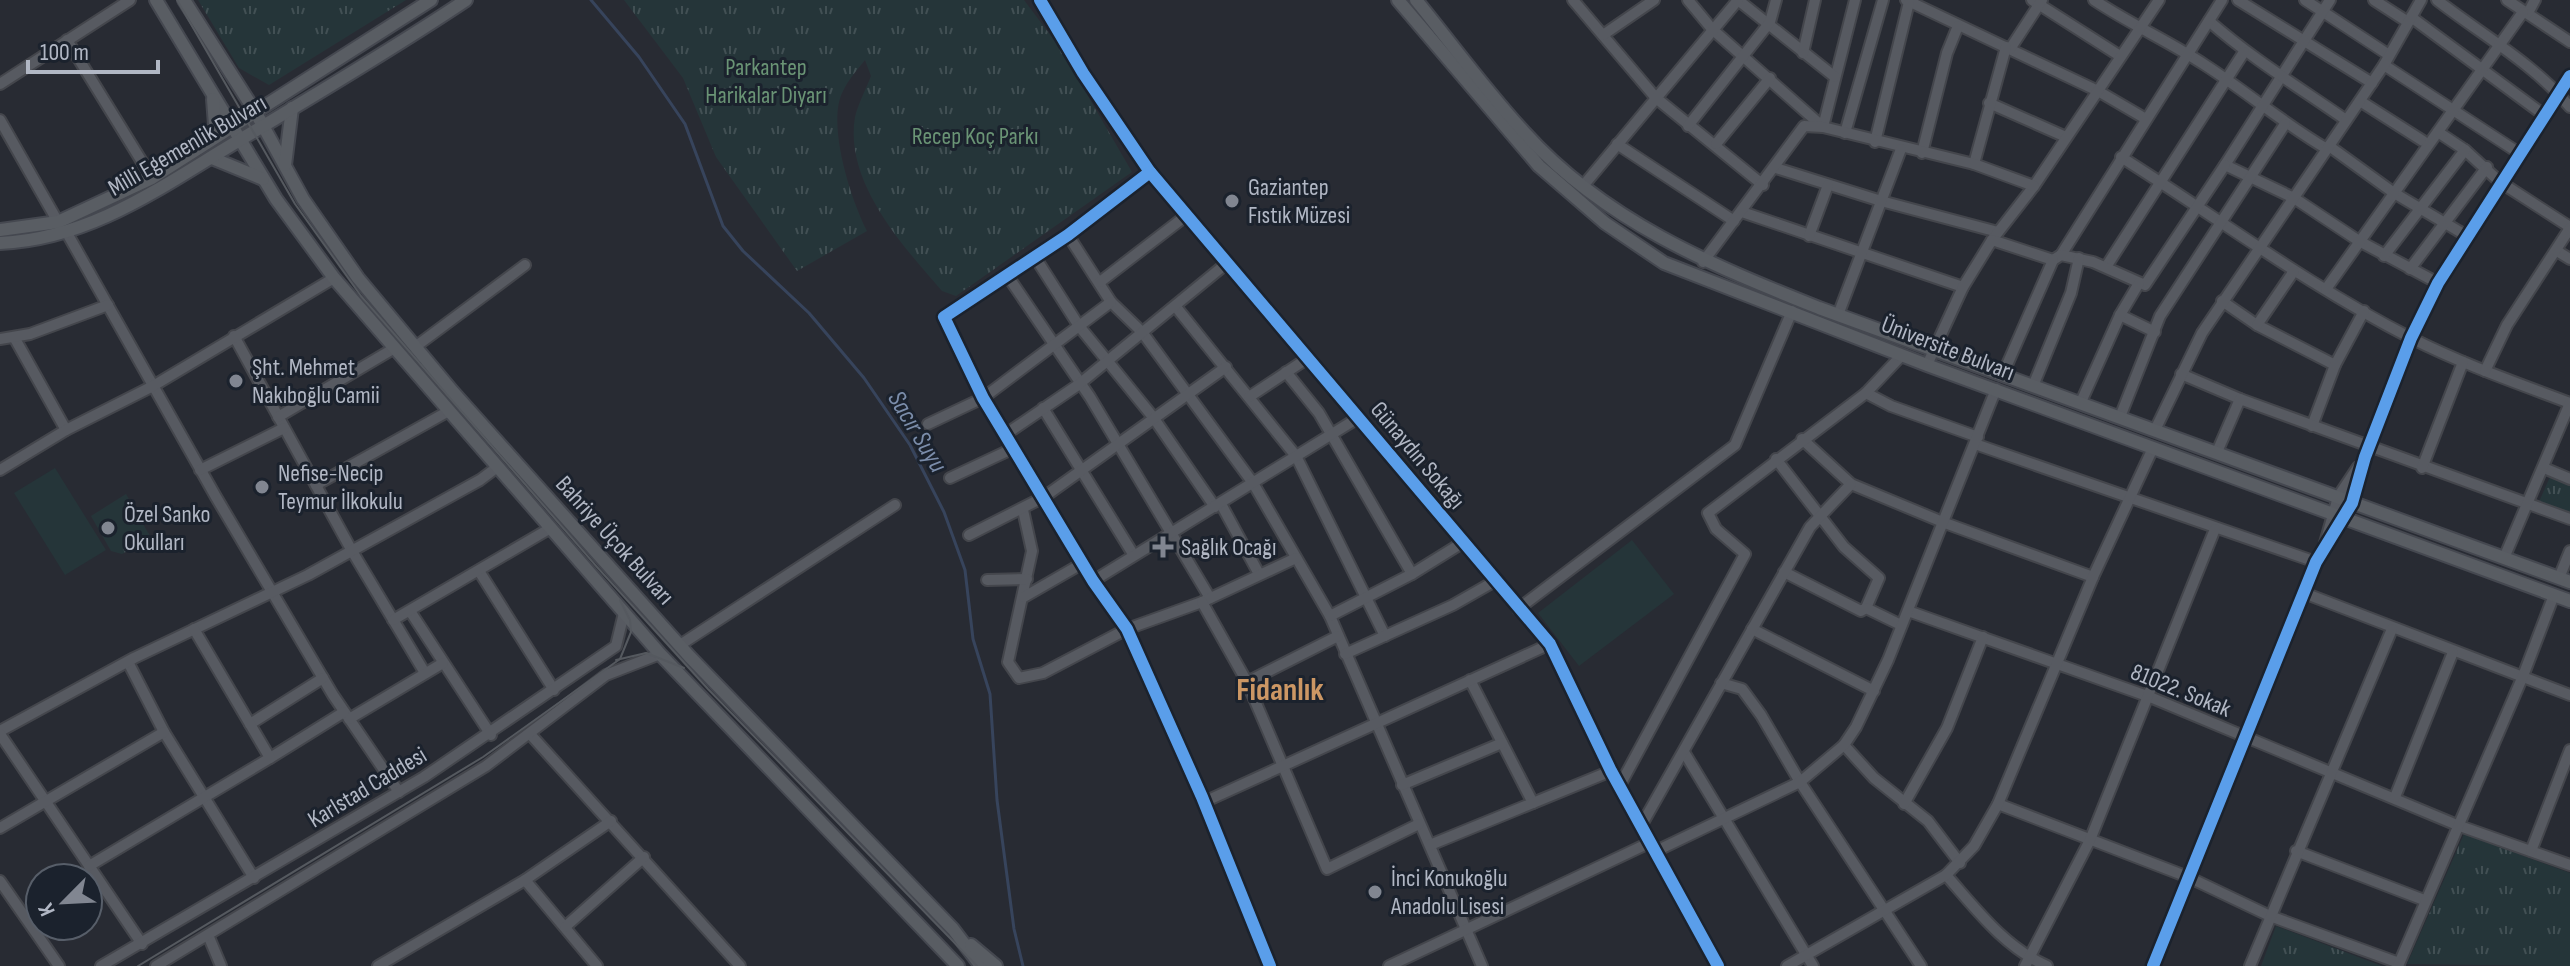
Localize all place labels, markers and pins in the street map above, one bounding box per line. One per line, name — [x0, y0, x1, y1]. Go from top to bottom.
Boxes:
place label: Gaziantep Fıstık Müzesi — [1248, 173, 1350, 230]
marker: Gaziantep Fıstık Müzesi — [1223, 192, 1241, 210]
place label: Şht. Mehmet Nakıboğlu Camii — [252, 353, 380, 410]
marker: Şht. Mehmet Nakıboğlu Camii — [227, 372, 245, 390]
place label: Nefise-Necip Teymur İlkokulu — [278, 459, 403, 516]
marker: Nefise-Necip Teymur İlkokulu — [253, 478, 271, 496]
place label: Özel Sanko Okulları — [124, 500, 211, 557]
marker: Özel Sanko Okulları — [99, 519, 117, 537]
place label: Sağlık Ocağı — [1181, 533, 1276, 562]
marker: Sağlık Ocağı — [1152, 536, 1174, 558]
place label: İnci Konukoğlu Anadolu Lisesi — [1390, 864, 1507, 921]
marker: İnci Konukoğlu Anadolu Lisesi — [1366, 883, 1384, 901]

